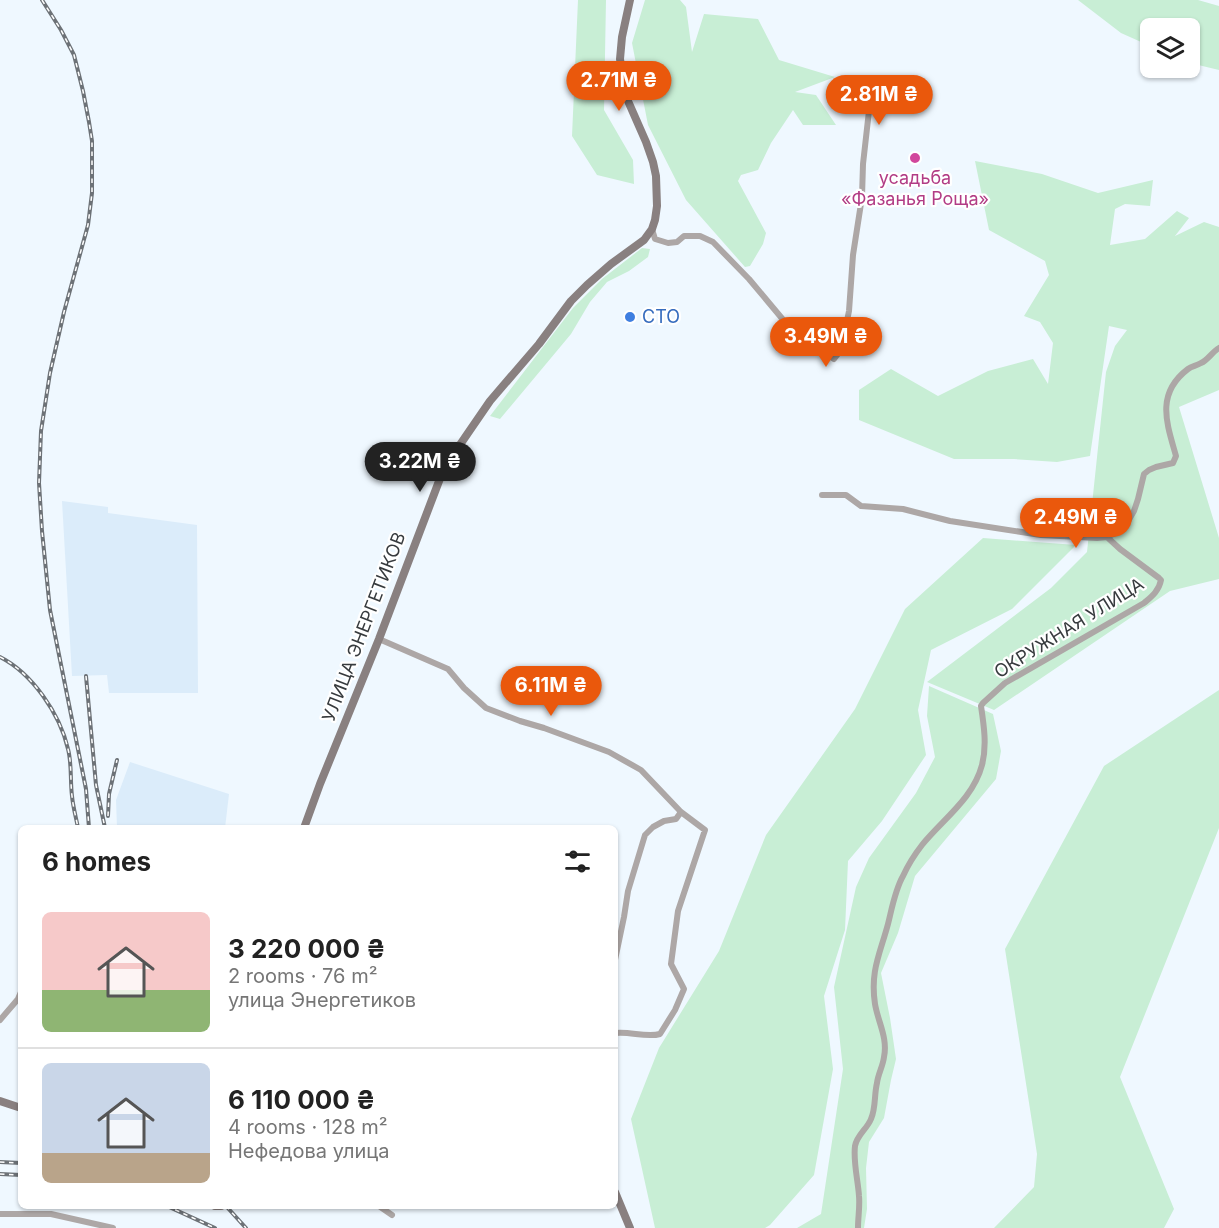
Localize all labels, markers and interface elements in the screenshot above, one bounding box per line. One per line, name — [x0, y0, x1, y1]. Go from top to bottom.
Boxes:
map controls — [1140, 18, 1200, 78]
button: layers — [1140, 18, 1200, 78]
pin: 2.71M ₴ — [564, 61, 674, 112]
text: 2.71M ₴ — [580, 68, 658, 92]
pin: 2.81M ₴ — [824, 75, 934, 126]
text: 2.81M ₴ — [840, 82, 918, 106]
marker: усадьба «Фазанья Роща» — [908, 151, 922, 165]
place label: усадьба «Фазанья Роща» — [841, 167, 989, 209]
place label: СТО — [642, 306, 680, 327]
marker: СТО — [623, 310, 637, 324]
pin: 3.49M ₴ — [771, 317, 881, 368]
text: 3.49M ₴ — [784, 324, 868, 348]
pin: 3.22M ₴ — [365, 442, 475, 493]
text: 3.22M ₴ — [379, 449, 461, 473]
pin: 2.49M ₴ — [1021, 498, 1131, 549]
text: 2.49M ₴ — [1034, 505, 1118, 529]
street label: УЛИЦА ЭНЕРГЕТИКОВ — [318, 529, 409, 724]
street label: ОКРУЖНАЯ УЛИЦА — [990, 573, 1147, 682]
pin: 6.11M ₴ — [496, 666, 606, 717]
text: 6.11M ₴ — [515, 673, 587, 697]
icon: filters — [561, 845, 594, 878]
text: 6 homes — [42, 846, 151, 877]
text: 3 220 000 ₴ — [228, 933, 385, 964]
icon: home — [90, 936, 162, 1008]
text: 2 rooms · 76 m² — [228, 964, 377, 988]
text: улица Энергетиков — [228, 988, 416, 1012]
text: 6 110 000 ₴ — [228, 1084, 375, 1115]
icon: home — [90, 1087, 162, 1159]
text: 4 rooms · 128 m² — [228, 1115, 388, 1139]
text: Нефедова улица — [228, 1139, 390, 1163]

